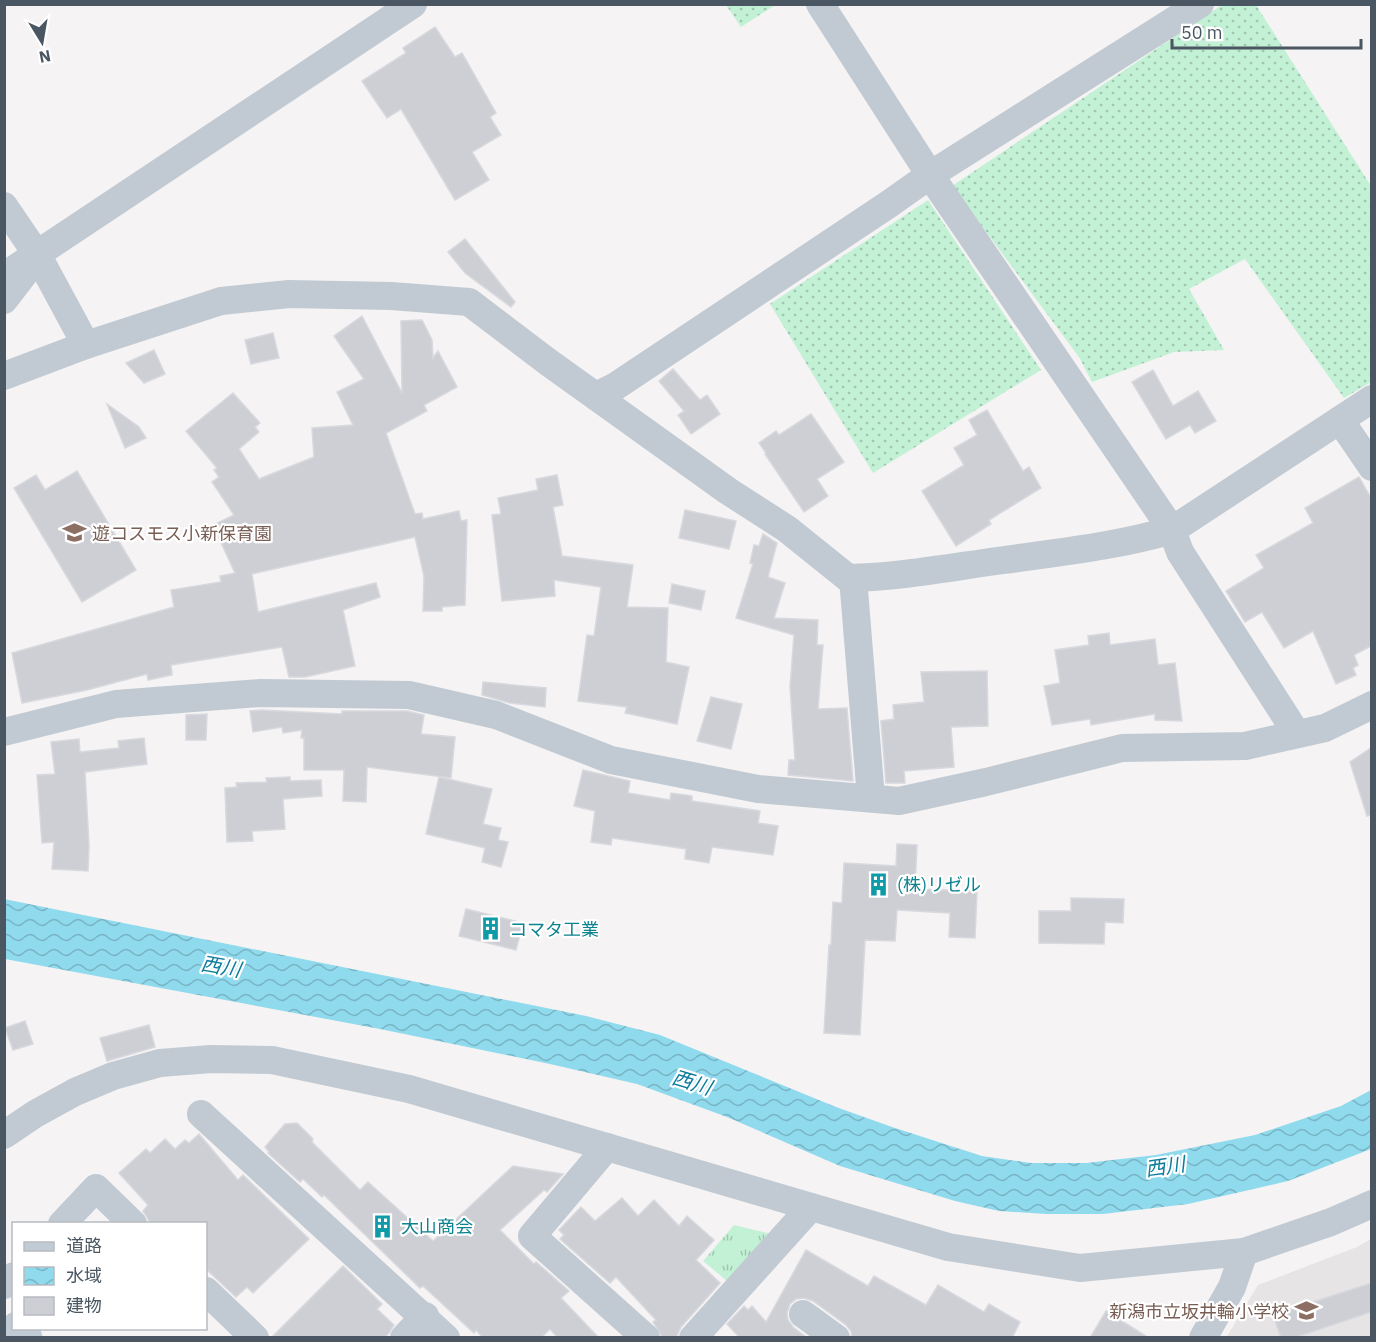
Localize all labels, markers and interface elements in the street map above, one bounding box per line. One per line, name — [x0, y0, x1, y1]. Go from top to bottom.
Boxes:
north arrow — [12, 12, 72, 72]
scale bar — [1172, 12, 1361, 50]
text: 50 m — [1181, 21, 1223, 44]
text: N — [37, 46, 52, 68]
school or university icon: 遊コスモス小新保育園 — [61, 520, 87, 546]
place label: 遊コスモス小新保育園 — [92, 522, 272, 545]
building icon: (株)リゼル — [866, 871, 892, 897]
place label: (株)リゼル — [897, 873, 981, 896]
building icon: コマタ工業 — [478, 916, 504, 942]
place label: コマタ工業 — [509, 918, 599, 941]
water label: 西川 — [199, 949, 245, 983]
water label: 西川 — [669, 1063, 717, 1101]
water label: 西川 — [1143, 1150, 1189, 1182]
building icon: 大山商会 — [370, 1213, 396, 1239]
place label: 大山商会 — [401, 1215, 473, 1238]
legend — [12, 1222, 207, 1330]
text: 道路 — [66, 1234, 102, 1257]
text: 水域 — [66, 1264, 102, 1287]
text: 建物 — [66, 1294, 102, 1317]
school or university icon: 新潟市立坂井輪小学校 — [1294, 1298, 1320, 1324]
place label: 新潟市立坂井輪小学校 — [1109, 1300, 1289, 1323]

